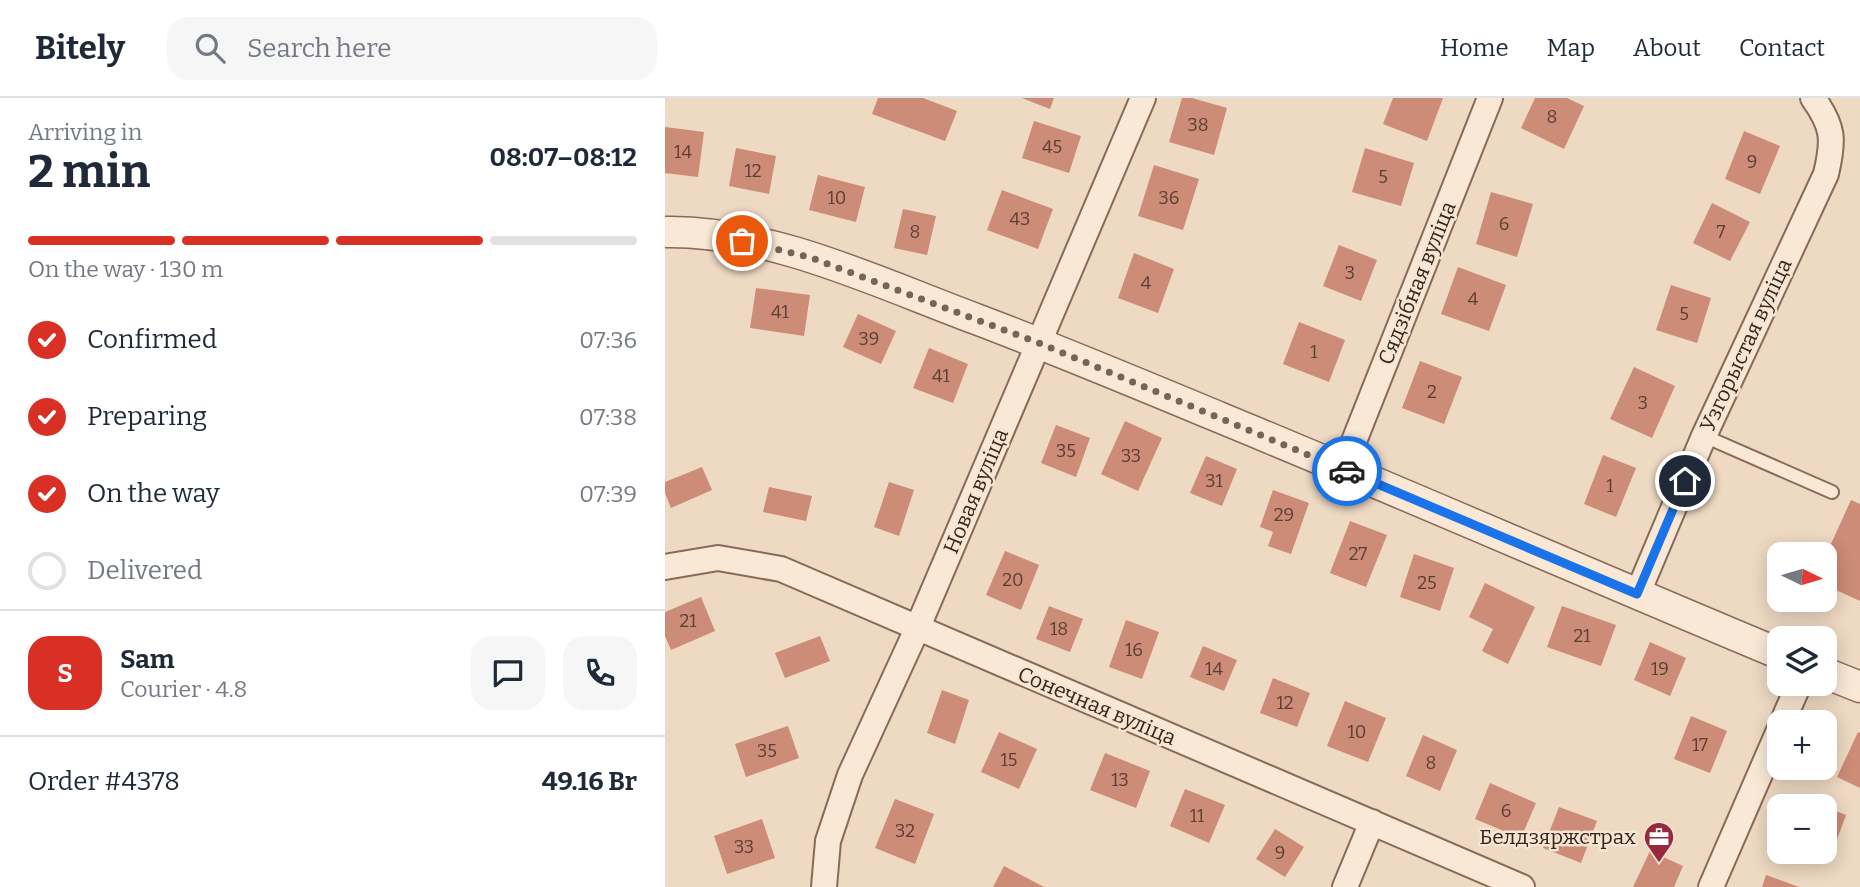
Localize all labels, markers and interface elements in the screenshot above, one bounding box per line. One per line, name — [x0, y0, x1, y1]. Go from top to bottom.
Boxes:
search box — [167, 17, 657, 80]
text: Bitely — [35, 28, 125, 68]
icon: search — [191, 29, 229, 67]
text: Search here — [247, 33, 391, 64]
text: Home — [1440, 34, 1509, 62]
text: Map — [1547, 34, 1595, 62]
text: About — [1633, 34, 1701, 62]
text: Contact — [1739, 34, 1825, 62]
house number: 8 — [1547, 106, 1557, 128]
house number: 38 — [1187, 114, 1209, 136]
text: Arriving in — [28, 118, 142, 146]
house number: 45 — [1042, 136, 1062, 158]
house number: 14 — [674, 141, 692, 163]
text: 08:07–08:12 — [490, 142, 637, 173]
text: 2 min — [28, 144, 150, 199]
house number: 9 — [1747, 151, 1757, 173]
house number: 12 — [744, 160, 762, 182]
house number: 5 — [1378, 166, 1388, 188]
house number: 10 — [828, 187, 846, 209]
house number: 36 — [1159, 187, 1179, 209]
street label: Сядзібная вуліца — [1372, 197, 1462, 368]
house number: 43 — [1010, 208, 1030, 230]
pin — [712, 211, 772, 271]
house number: 6 — [1499, 213, 1509, 235]
house number: 8 — [910, 221, 920, 243]
house number: 7 — [1716, 221, 1726, 243]
icon: bag — [723, 222, 761, 260]
street label: Узгорыстая вуліца — [1694, 254, 1798, 436]
text: On the way · 130 m — [28, 255, 223, 283]
house number: 3 — [1345, 262, 1355, 284]
house number: 4 — [1141, 272, 1152, 294]
house number: 4 — [1468, 288, 1479, 310]
house number: 41 — [771, 301, 790, 323]
house number: 5 — [1679, 303, 1689, 325]
icon: check — [28, 321, 66, 359]
text: Confirmed — [87, 324, 217, 355]
text: 07:36 — [579, 326, 637, 354]
house number: 39 — [859, 328, 879, 350]
house number: 1 — [1310, 341, 1318, 363]
house number: 41 — [932, 365, 951, 387]
house number: 2 — [1427, 381, 1437, 403]
house number: 3 — [1638, 392, 1648, 414]
icon: check — [28, 398, 66, 436]
text: Preparing — [87, 401, 207, 432]
text: 07:38 — [579, 403, 637, 431]
street label: Новая вуліца — [938, 424, 1014, 558]
courier — [1312, 436, 1382, 506]
house number: 35 — [1056, 440, 1076, 462]
house number: 33 — [1121, 445, 1141, 467]
pin — [1655, 451, 1715, 511]
icon: car — [1328, 452, 1366, 490]
icon: home — [1666, 462, 1704, 500]
house number: 31 — [1205, 470, 1223, 492]
icon: check — [28, 475, 66, 513]
house number: 1 — [1606, 475, 1614, 497]
text: On the way — [87, 478, 220, 509]
text: 07:39 — [579, 480, 637, 508]
house number: 29 — [1274, 504, 1294, 526]
north arrow — [1767, 542, 1837, 612]
map controls — [1767, 542, 1837, 864]
house number: 27 — [1349, 543, 1367, 565]
text: Delivered — [87, 555, 202, 586]
house number: 20 — [1002, 569, 1024, 591]
house number: 25 — [1417, 572, 1437, 594]
house number: 21 — [679, 610, 697, 632]
house number: 18 — [1050, 618, 1068, 640]
house number: 21 — [1573, 625, 1591, 647]
button: layers — [1767, 626, 1837, 696]
button: chat — [471, 636, 545, 710]
button: phone — [563, 636, 637, 710]
house number: 16 — [1125, 639, 1143, 661]
text: Sam — [120, 644, 175, 675]
text: S — [57, 658, 73, 689]
house number: 14 — [1205, 658, 1223, 680]
house number: 19 — [1651, 658, 1669, 680]
street label: Сонечная вуліца — [1014, 661, 1180, 751]
text: Courier · 4.8 — [120, 675, 247, 703]
house number: 12 — [1276, 692, 1294, 714]
button: + — [1767, 710, 1837, 780]
house number: 10 — [1348, 721, 1366, 743]
house number: 17 — [1692, 734, 1708, 756]
house number: 35 — [757, 740, 777, 762]
house number: 15 — [1001, 749, 1017, 771]
house number: 8 — [1426, 752, 1436, 774]
text: Order #4378 — [28, 766, 180, 797]
text: 49.16 Br — [542, 766, 637, 797]
house number: 13 — [1111, 769, 1129, 791]
button: − — [1767, 794, 1837, 864]
house number: 6 — [1501, 800, 1511, 822]
house number: 11 — [1190, 805, 1205, 827]
house number: 32 — [895, 820, 915, 842]
office icon: Белдзяржстрах — [1642, 820, 1676, 864]
place label: Белдзяржстрах — [1479, 824, 1636, 850]
house number: 33 — [734, 836, 754, 858]
house number: 9 — [1275, 842, 1285, 864]

